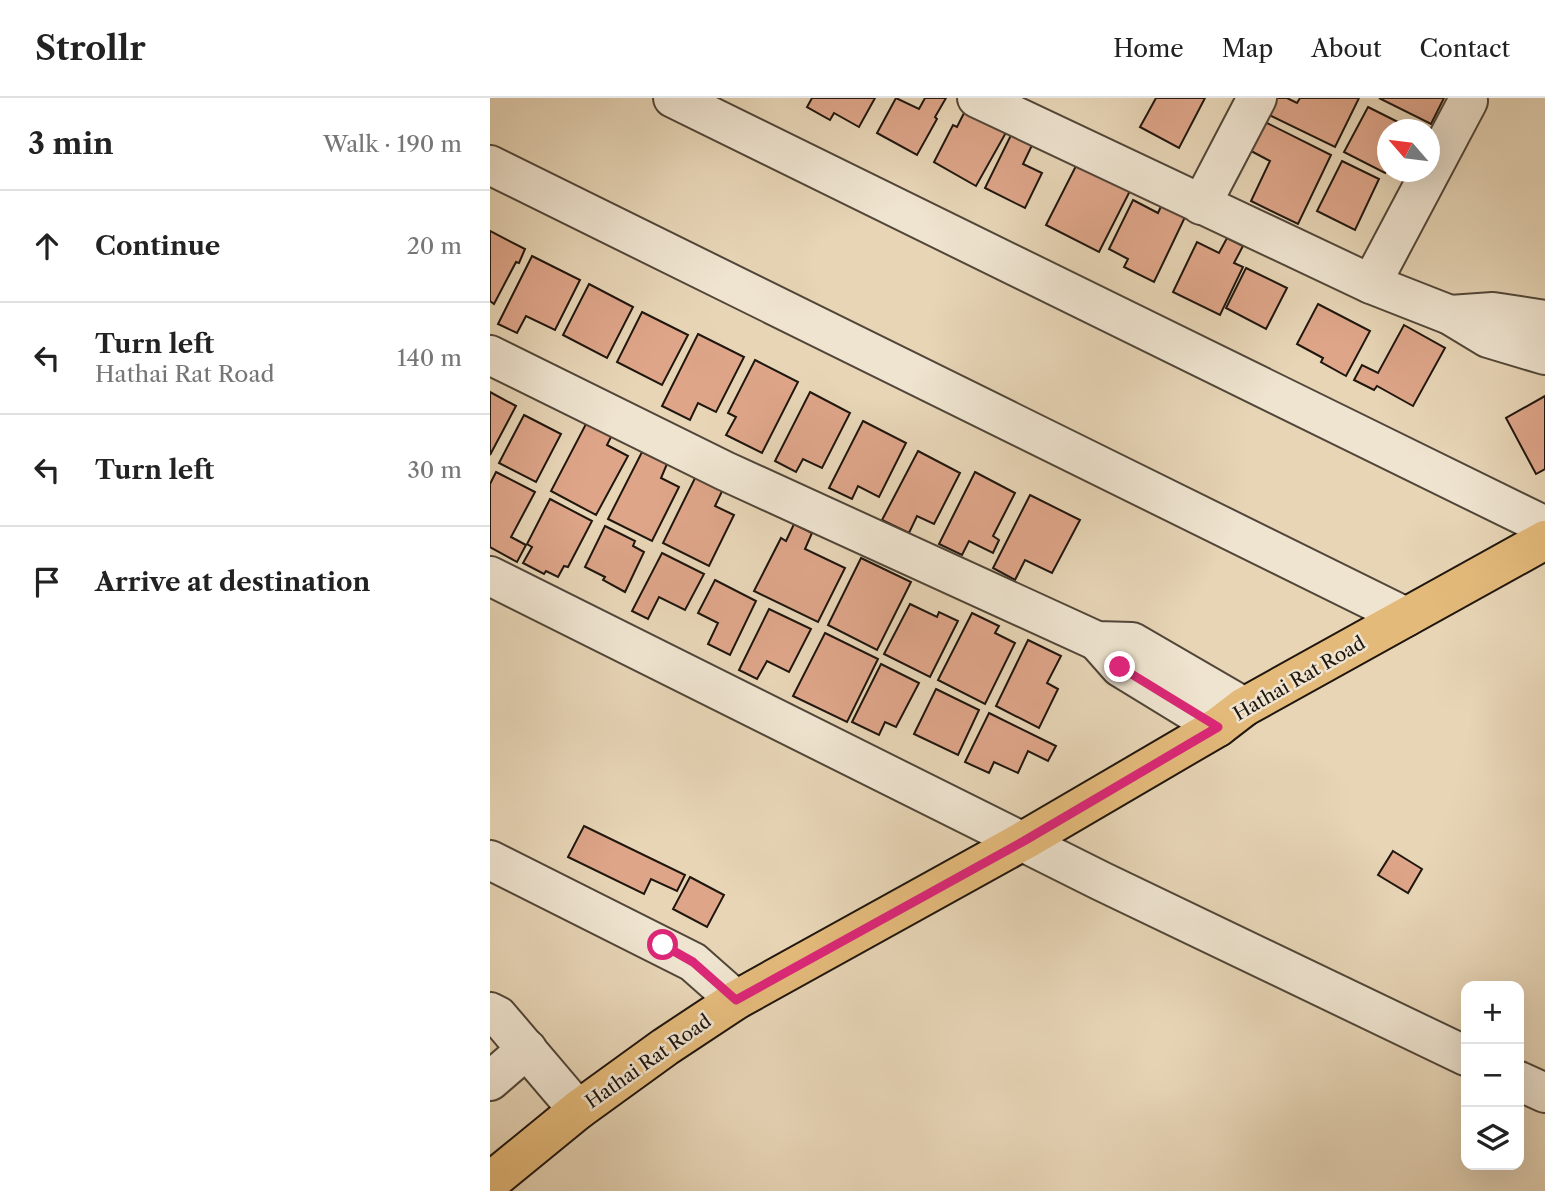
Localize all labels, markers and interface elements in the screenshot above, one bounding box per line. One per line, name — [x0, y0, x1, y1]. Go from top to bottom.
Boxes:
text: Strollr — [35, 28, 146, 69]
text: Home — [1113, 34, 1184, 63]
text: Map — [1222, 34, 1273, 63]
text: About — [1311, 34, 1382, 63]
text: Contact — [1420, 34, 1510, 63]
north arrow — [1377, 119, 1440, 182]
text: 3 min — [28, 125, 114, 162]
text: Walk · 190 m — [323, 130, 462, 158]
icon: ahead — [28, 227, 66, 265]
text: Continue — [95, 230, 220, 262]
text: 20 m — [407, 232, 462, 260]
text: Turn left — [95, 328, 214, 360]
icon: left — [28, 339, 66, 377]
text: 140 m — [397, 344, 462, 372]
text: Hathai Rat Road — [95, 360, 275, 388]
icon: left — [28, 451, 66, 489]
text: Turn left — [95, 454, 214, 486]
text: 30 m — [407, 456, 462, 484]
icon: arrive — [28, 563, 66, 601]
text: Arrive at destination — [95, 566, 370, 598]
street label: Hathai Rat Road — [1229, 631, 1370, 725]
route end — [1104, 651, 1135, 682]
route start — [647, 929, 678, 960]
map controls — [1461, 981, 1524, 1170]
button: + — [1461, 981, 1524, 1044]
street label: Hathai Rat Road — [581, 1009, 716, 1113]
button: − — [1461, 1044, 1524, 1107]
button: layers — [1461, 1107, 1524, 1170]

